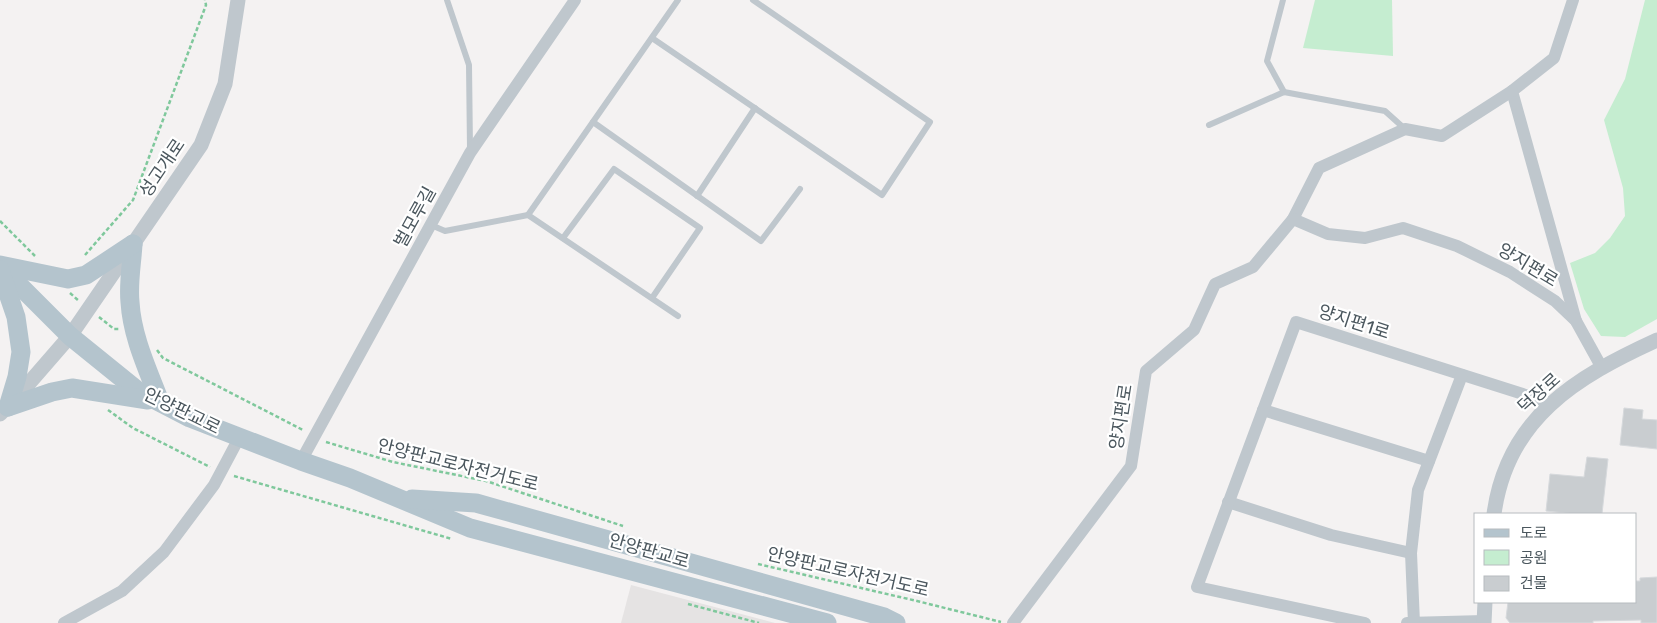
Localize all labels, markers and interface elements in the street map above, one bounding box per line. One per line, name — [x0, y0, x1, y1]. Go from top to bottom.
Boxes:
street label: 성고개로 — [134, 134, 190, 202]
street label: 벌모루길 — [389, 183, 441, 251]
street label: 양지편로 — [1494, 239, 1562, 291]
street label: 양지편1로 — [1315, 300, 1393, 344]
street label: 덕장로 — [1513, 368, 1565, 418]
street label: 안양판교로 — [140, 383, 224, 439]
street label: 양지편로 — [1105, 383, 1137, 451]
street label: 안양판교로자전거도로 — [375, 434, 541, 496]
legend — [1474, 513, 1637, 603]
text: 도로 — [1520, 524, 1548, 542]
street label: 안양판교로 — [606, 529, 692, 573]
street label: 안양판교로자전거도로 — [765, 543, 931, 601]
text: 공원 — [1520, 549, 1548, 567]
text: 건물 — [1520, 574, 1548, 592]

